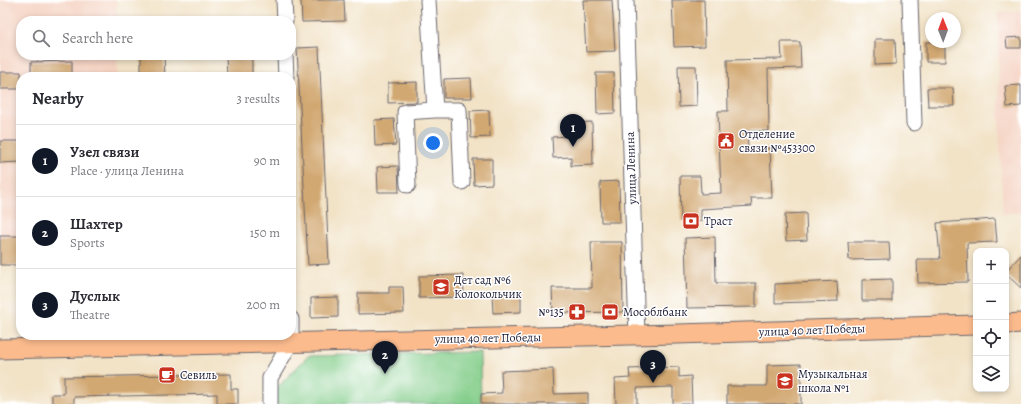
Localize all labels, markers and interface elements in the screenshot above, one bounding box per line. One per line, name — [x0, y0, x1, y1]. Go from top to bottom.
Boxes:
north arrow — [925, 12, 961, 48]
search box — [16, 16, 296, 60]
icon: search — [30, 27, 52, 49]
text: Search here — [62, 28, 133, 48]
text: Nearby — [32, 87, 83, 110]
text: 3 results — [236, 90, 280, 107]
pin: 1 — [560, 114, 586, 147]
place label: Отделение связи №453300 — [739, 126, 815, 156]
street label: улица Ленина — [622, 131, 640, 206]
public building icon: Отделение связи №453300 — [716, 131, 736, 151]
your location — [423, 133, 443, 153]
text: Узел связи — [70, 142, 139, 162]
text: 1 — [43, 152, 47, 169]
text: 90 m — [254, 152, 280, 169]
text: Place · улица Ленина — [70, 162, 184, 179]
bank icon: Траст — [681, 211, 701, 231]
place label: Траст — [704, 213, 733, 229]
text: Шахтер — [70, 214, 123, 234]
text: 2 — [42, 224, 48, 241]
text: 150 m — [250, 224, 280, 241]
text: Sports — [70, 234, 105, 251]
map controls — [973, 248, 1009, 392]
button: + — [973, 248, 1009, 284]
place label: Дет сад №6 Колокольчик — [454, 272, 522, 302]
school or university icon: Дет сад №6 Колокольчик — [431, 277, 451, 297]
button: − — [973, 284, 1009, 320]
text: Дуслык — [70, 286, 120, 306]
text: 3 — [42, 296, 48, 313]
text: 200 m — [247, 296, 280, 313]
pharmacy icon: №135 — [567, 302, 587, 322]
bank icon: Мособлбанк — [600, 302, 620, 322]
place label: №135 — [538, 304, 564, 320]
place label: Мособлбанк — [623, 304, 687, 320]
text: Theatre — [70, 306, 110, 323]
street label: улица 40 лет Победы — [758, 320, 865, 340]
button: locate — [973, 320, 1009, 356]
street label: улица 40 лет Победы — [434, 329, 541, 347]
pin: 2 — [372, 341, 398, 374]
pin: 3 — [640, 350, 666, 383]
button: layers — [973, 356, 1009, 392]
cafe icon: Севиль — [157, 365, 177, 385]
place label: Музыкальная школа №1 — [798, 366, 868, 396]
place label: Севиль — [180, 367, 217, 383]
school or university icon: Музыкальная школа №1 — [775, 371, 795, 391]

